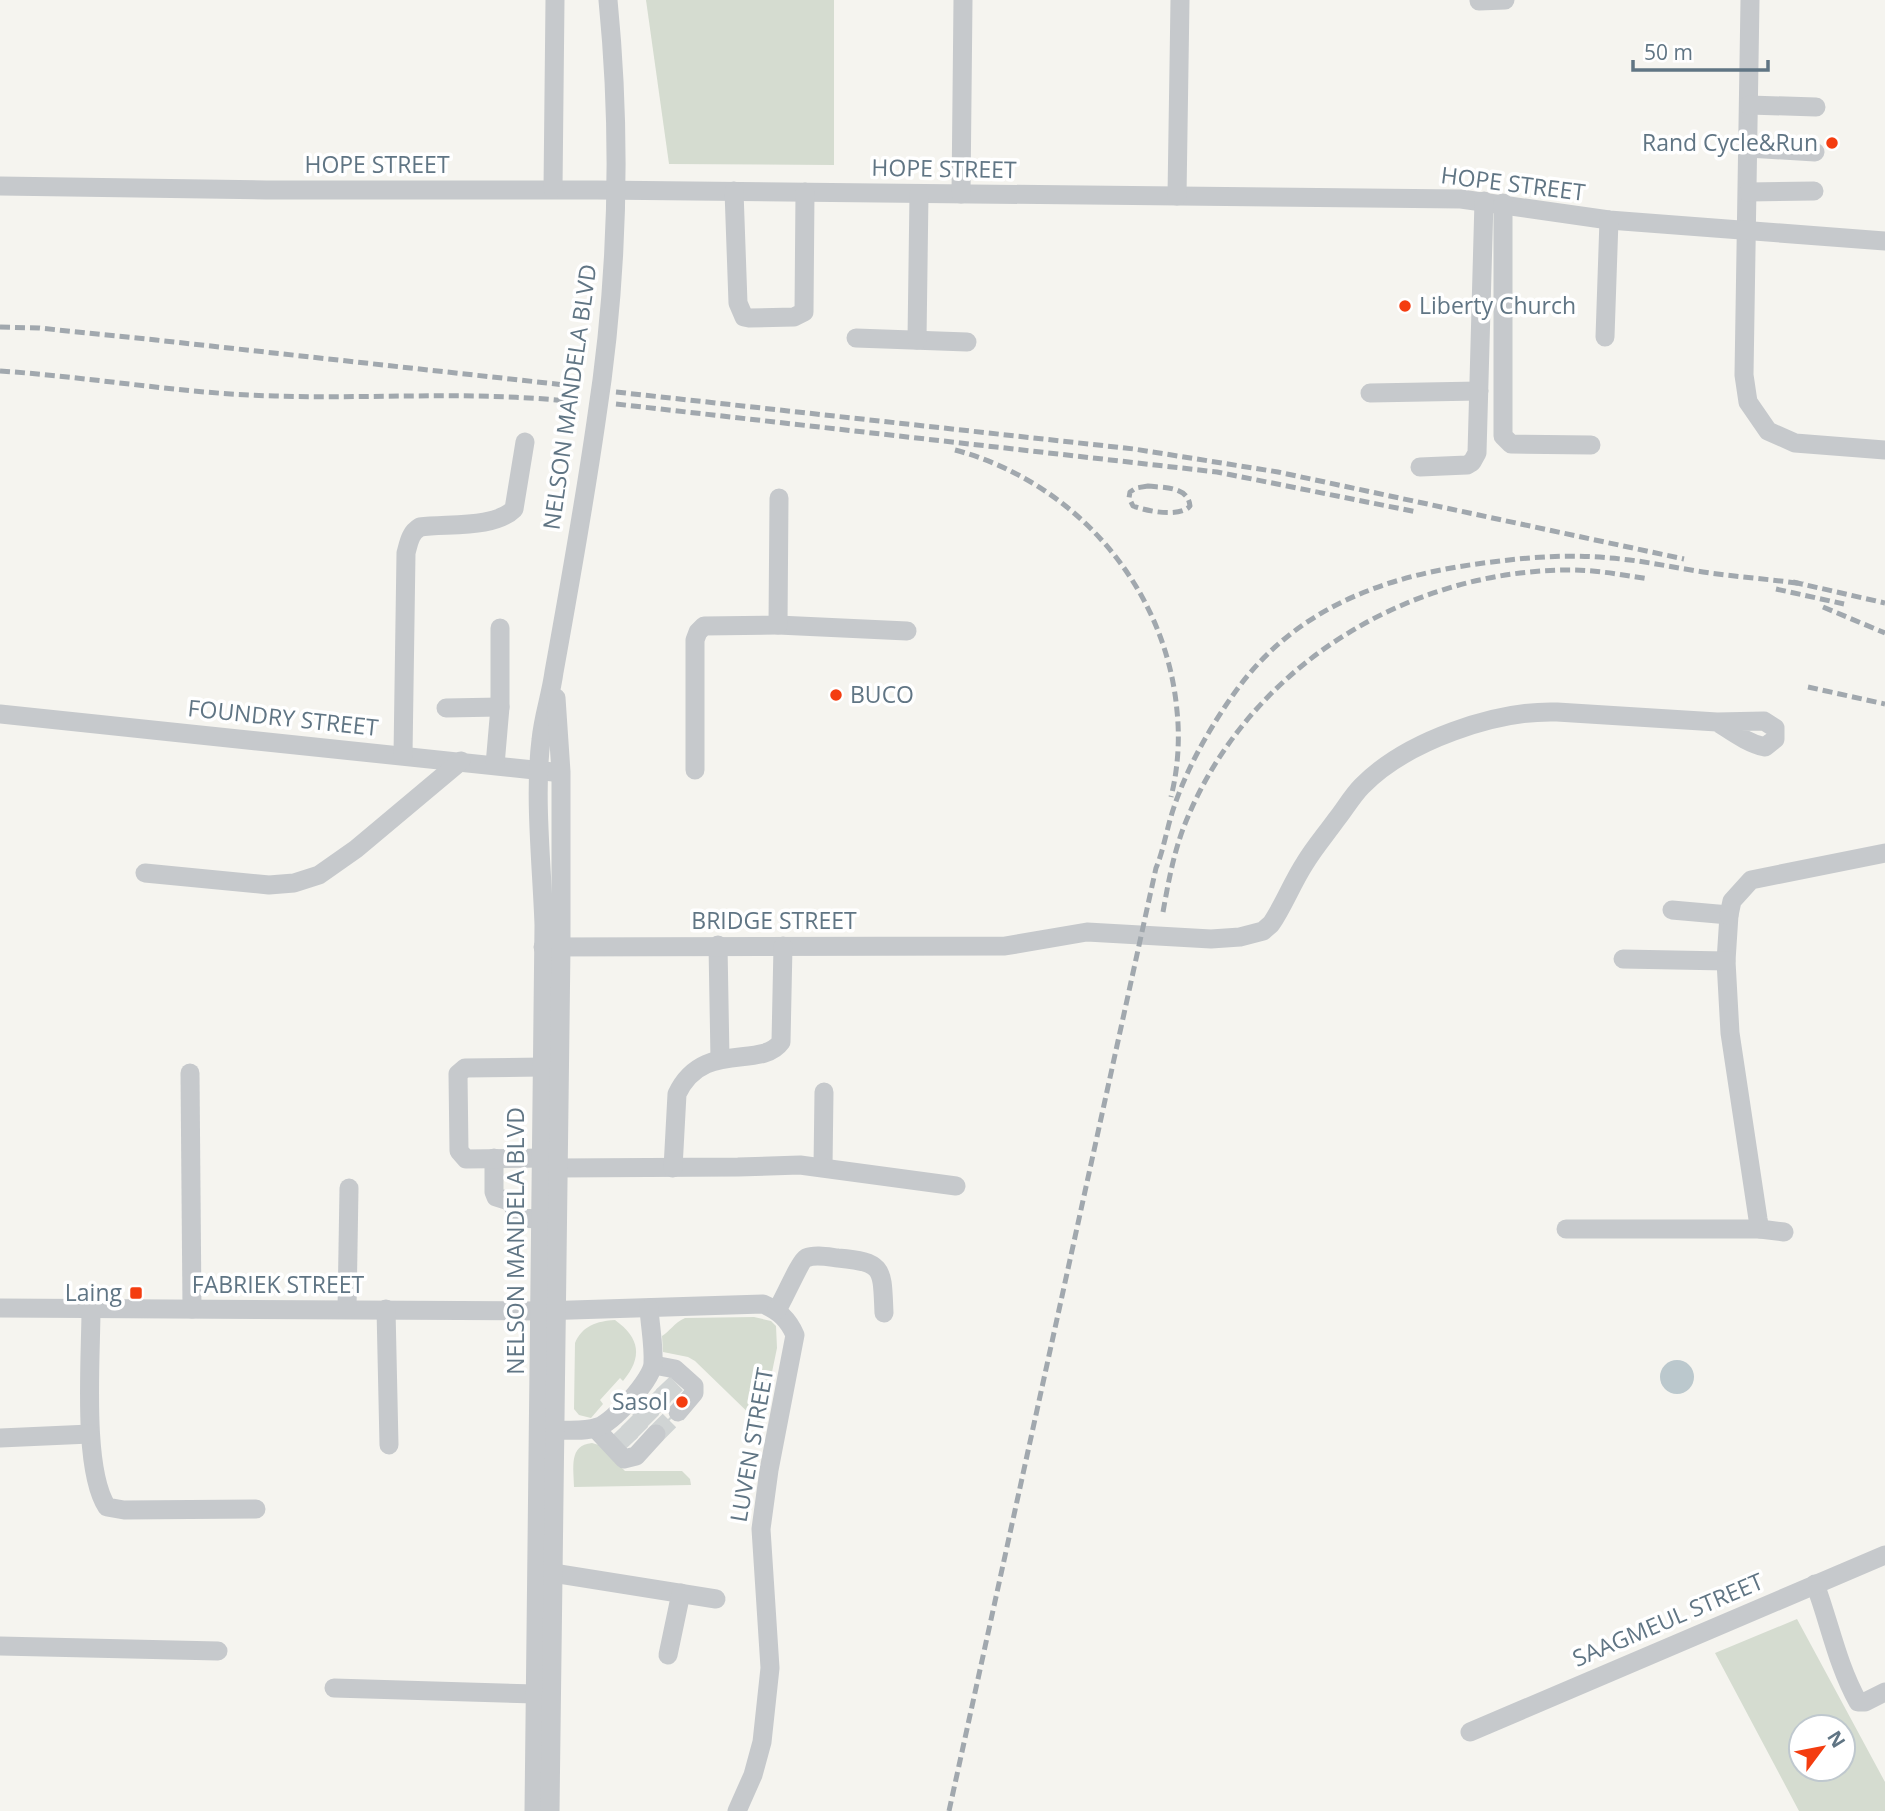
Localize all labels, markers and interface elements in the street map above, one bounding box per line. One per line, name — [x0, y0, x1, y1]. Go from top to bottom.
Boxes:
scale bar — [1633, 28, 1768, 72]
text: 50 m — [1644, 38, 1693, 66]
place label: Rand Cycle&Run — [1642, 126, 1818, 158]
marker: Rand Cycle&Run — [1824, 135, 1840, 151]
street label: HOPE STREET — [304, 148, 450, 180]
street label: HOPE STREET — [871, 151, 1017, 185]
street label: HOPE STREET — [1439, 158, 1587, 208]
street label: NELSON MANDELA BLVD — [535, 262, 603, 532]
place label: Liberty Church — [1419, 289, 1576, 321]
marker: Liberty Church — [1397, 298, 1413, 314]
place label: BUCO — [850, 678, 914, 710]
marker: BUCO — [828, 687, 844, 703]
street label: FOUNDRY STREET — [186, 691, 380, 743]
street label: BRIDGE STREET — [691, 904, 857, 936]
street label: NELSON MANDELA BLVD — [499, 1107, 531, 1375]
street label: FABRIEK STREET — [192, 1268, 365, 1300]
place label: Laing — [65, 1276, 123, 1308]
marker: Laing — [128, 1285, 144, 1301]
street label: LUVEN STREET — [722, 1365, 780, 1525]
place label: Sasol — [612, 1385, 668, 1417]
marker: Sasol — [674, 1394, 690, 1410]
street label: SAAGMEUL STREET — [1567, 1564, 1768, 1674]
north arrow — [1787, 1713, 1857, 1783]
text: N — [1821, 1726, 1852, 1752]

